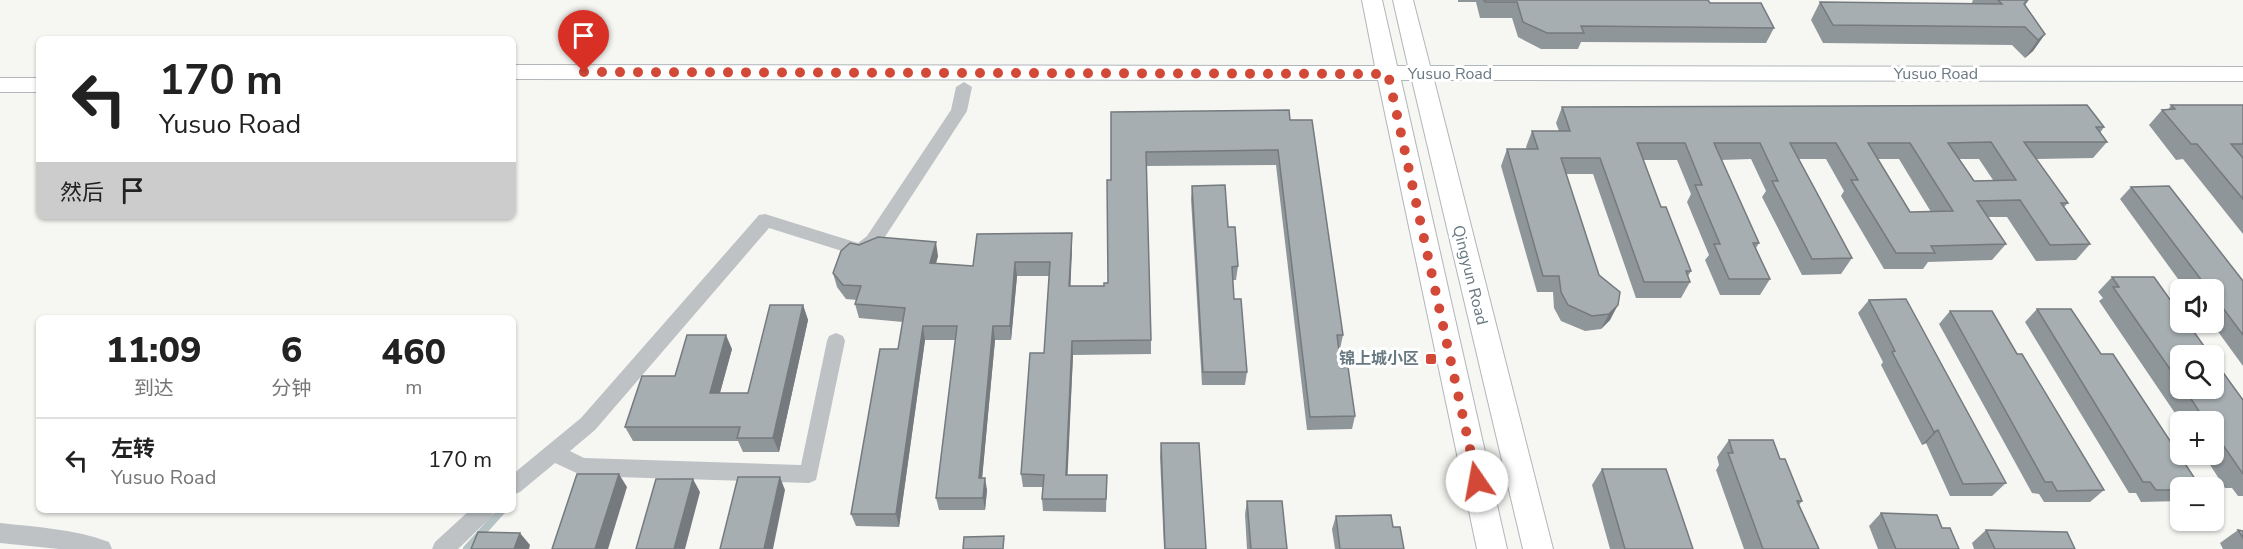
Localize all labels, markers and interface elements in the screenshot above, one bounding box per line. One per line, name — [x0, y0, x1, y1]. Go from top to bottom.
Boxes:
pin — [558, 10, 609, 72]
icon: arrive — [567, 19, 600, 52]
text: 170 m — [159, 52, 283, 109]
icon: left — [60, 60, 138, 138]
street label: Yusuo Road — [1407, 63, 1492, 85]
street label: Yusuo Road — [1893, 63, 1978, 85]
text: Yusuo Road — [159, 106, 301, 143]
icon: arrive — [116, 174, 149, 207]
text: 然后 — [60, 178, 104, 208]
street label: Qingyun Road — [1447, 223, 1493, 327]
map controls — [2170, 279, 2224, 531]
button: sound — [2170, 279, 2224, 333]
text: 11:09 — [106, 326, 202, 375]
text: 6 — [281, 326, 302, 375]
text: 460 — [381, 328, 446, 377]
button: search — [2170, 345, 2224, 399]
place label: 锦上城小区 — [1339, 348, 1419, 370]
marker: 锦上城小区 — [1424, 352, 1438, 366]
text: m — [405, 374, 422, 401]
text: 到达 — [134, 375, 174, 402]
text: 分钟 — [271, 375, 311, 402]
button: + — [2170, 411, 2224, 465]
text: 左转 — [111, 434, 155, 464]
icon: left — [60, 444, 93, 477]
text: 170 m — [428, 445, 492, 475]
position arrow — [1445, 449, 1509, 513]
text: Yusuo Road — [111, 464, 216, 491]
button: − — [2170, 477, 2224, 531]

